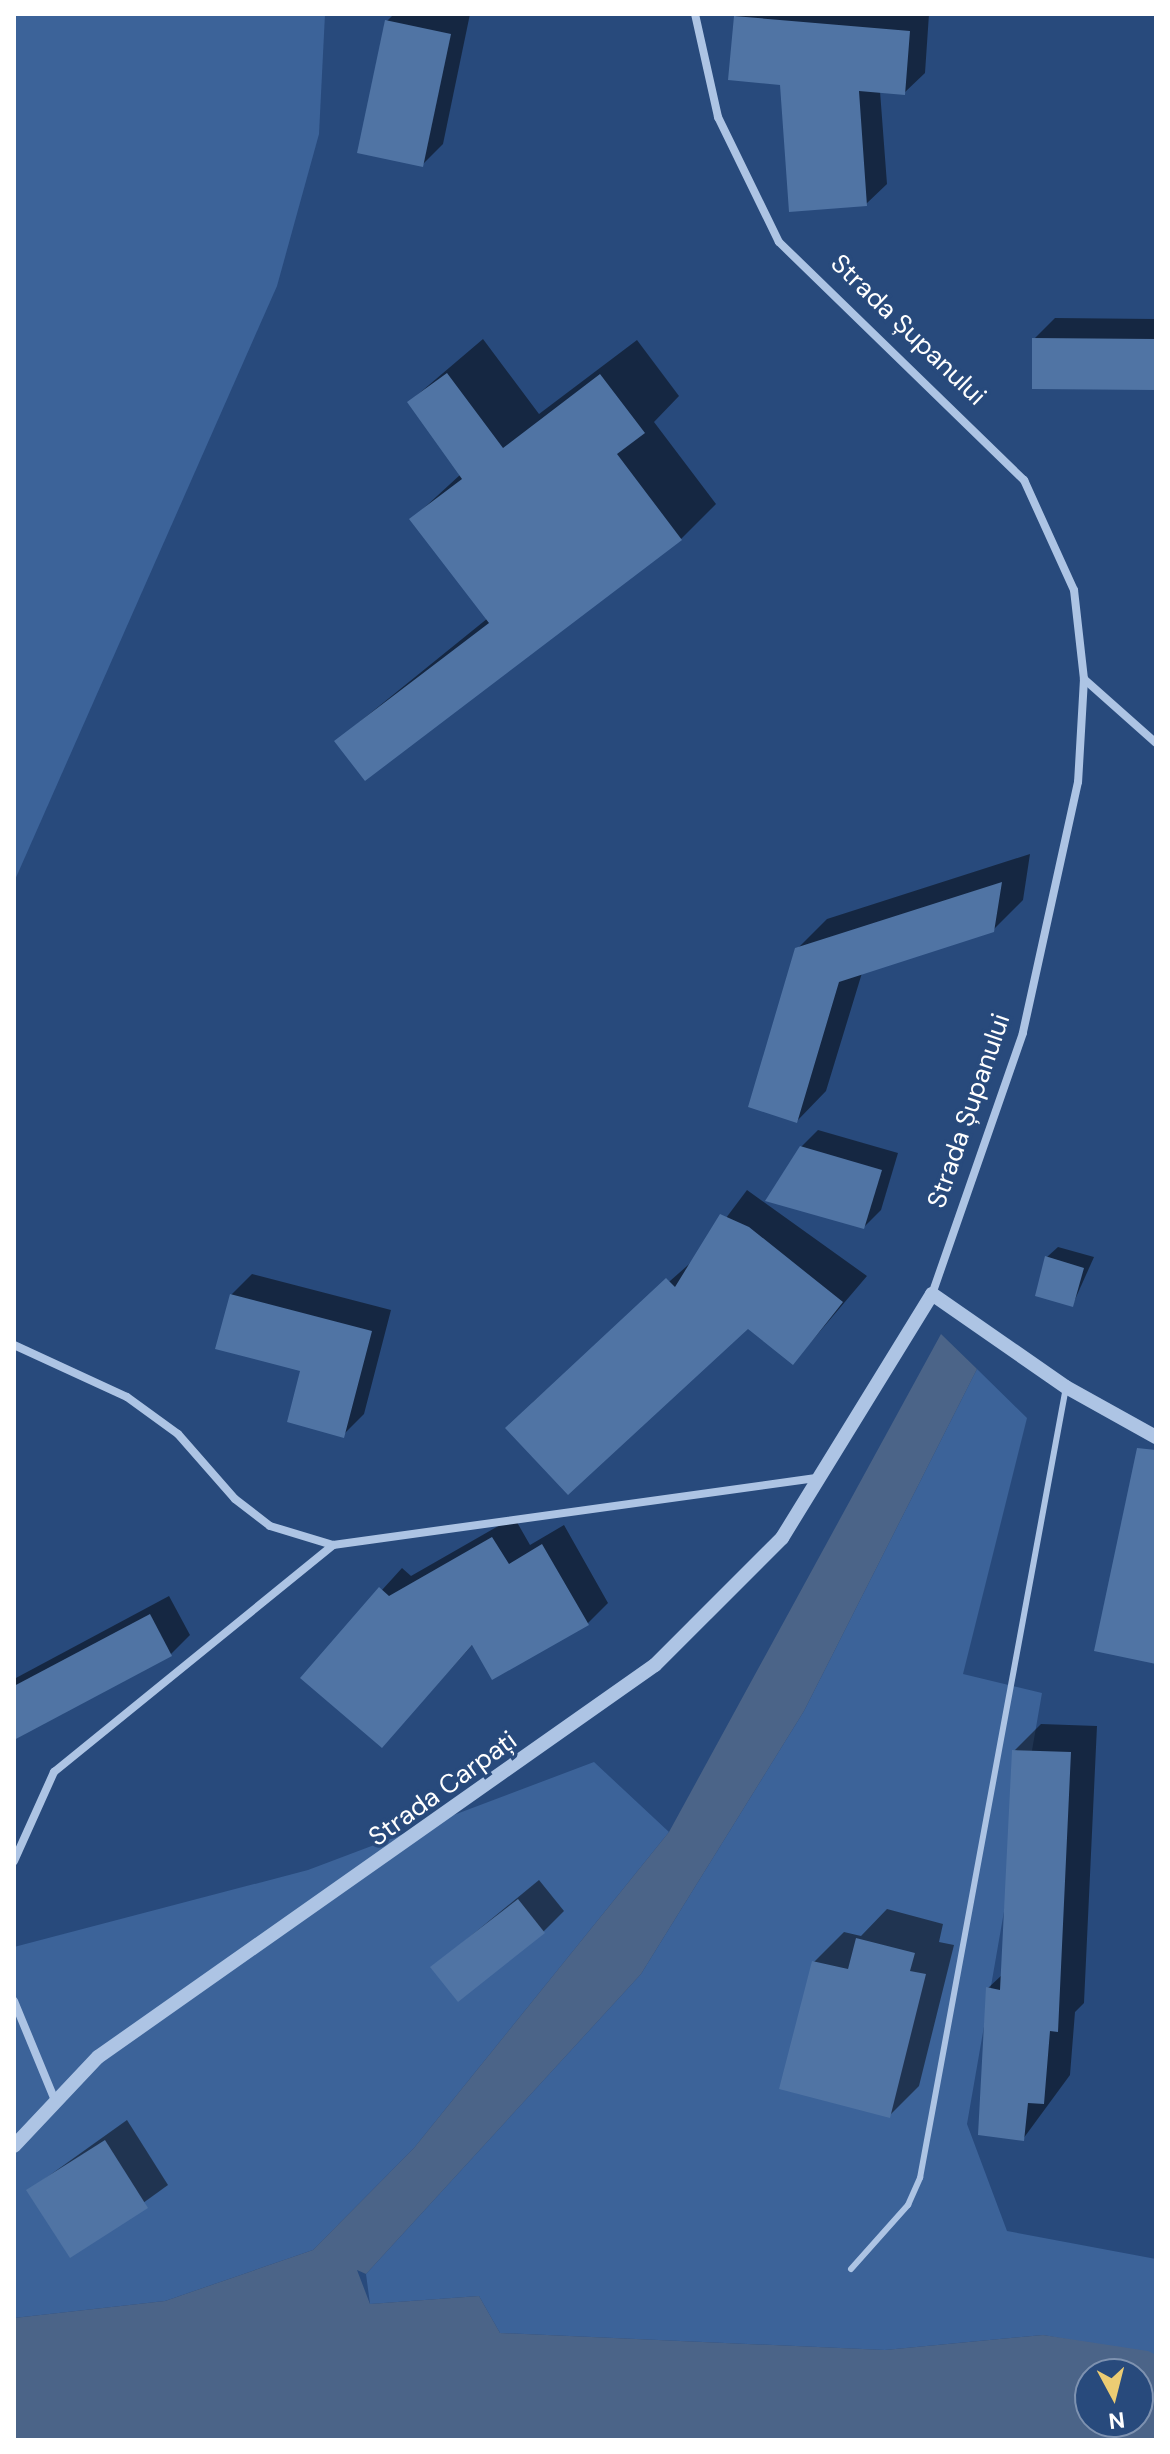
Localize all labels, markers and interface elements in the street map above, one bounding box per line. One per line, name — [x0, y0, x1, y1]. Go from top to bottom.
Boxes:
street label: Strada Șupanului — [824, 248, 992, 412]
street label: Strada Șupanului — [921, 1010, 1017, 1212]
street label: Strada Carpați — [363, 1725, 523, 1853]
north arrow — [1074, 2358, 1154, 2438]
text: N — [1107, 2405, 1126, 2436]

